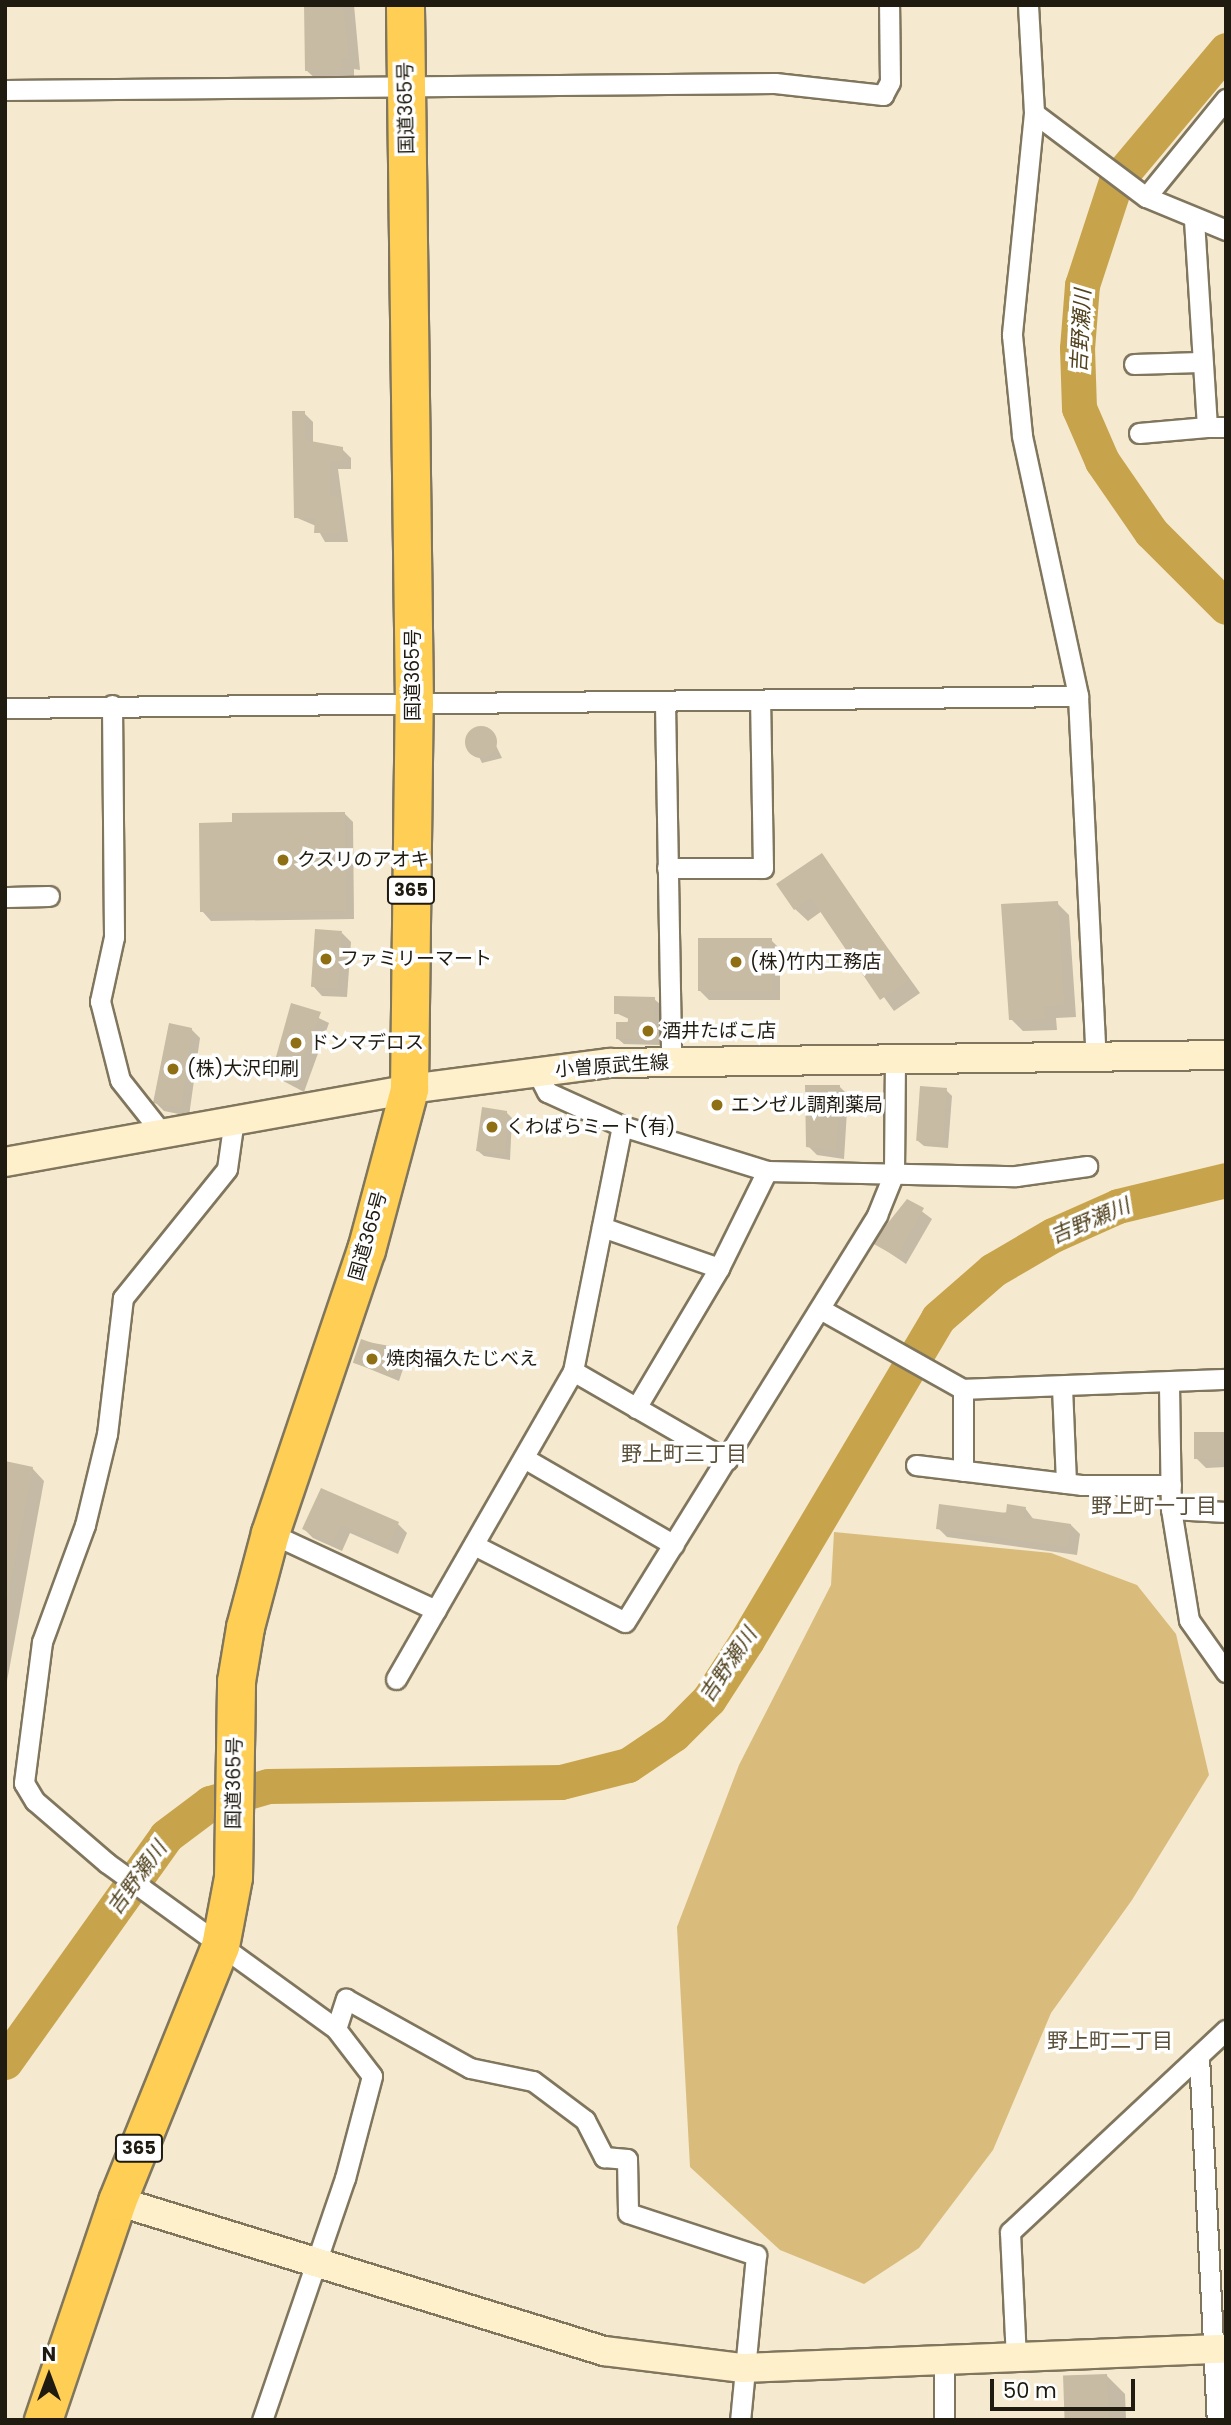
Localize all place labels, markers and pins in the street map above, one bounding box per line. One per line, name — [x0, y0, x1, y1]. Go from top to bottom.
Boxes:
place label: クスリのアオキ — [297, 849, 430, 871]
marker: クスリのアオキ — [275, 852, 291, 868]
place label: ファミリーマート — [340, 948, 492, 970]
marker: ファミリーマート — [318, 951, 334, 967]
place label: (株)竹内工務店 — [750, 951, 881, 973]
marker: (株)竹内工務店 — [728, 954, 744, 970]
place label: 酒井たばこ店 — [662, 1020, 776, 1042]
marker: 酒井たばこ店 — [640, 1023, 656, 1039]
place label: ドンマデロス — [310, 1032, 424, 1054]
marker: ドンマデロス — [288, 1035, 304, 1051]
place label: (株)大沢印刷 — [187, 1058, 299, 1080]
marker: (株)大沢印刷 — [165, 1061, 181, 1077]
place label: エンゼル調剤薬局 — [731, 1094, 883, 1116]
marker: エンゼル調剤薬局 — [709, 1097, 725, 1113]
place label: くわばらミート(有) — [506, 1116, 675, 1138]
marker: くわばらミート(有) — [484, 1119, 500, 1135]
place label: 焼肉福久たじべえ — [386, 1348, 538, 1370]
marker: 焼肉福久たじべえ — [364, 1351, 380, 1367]

